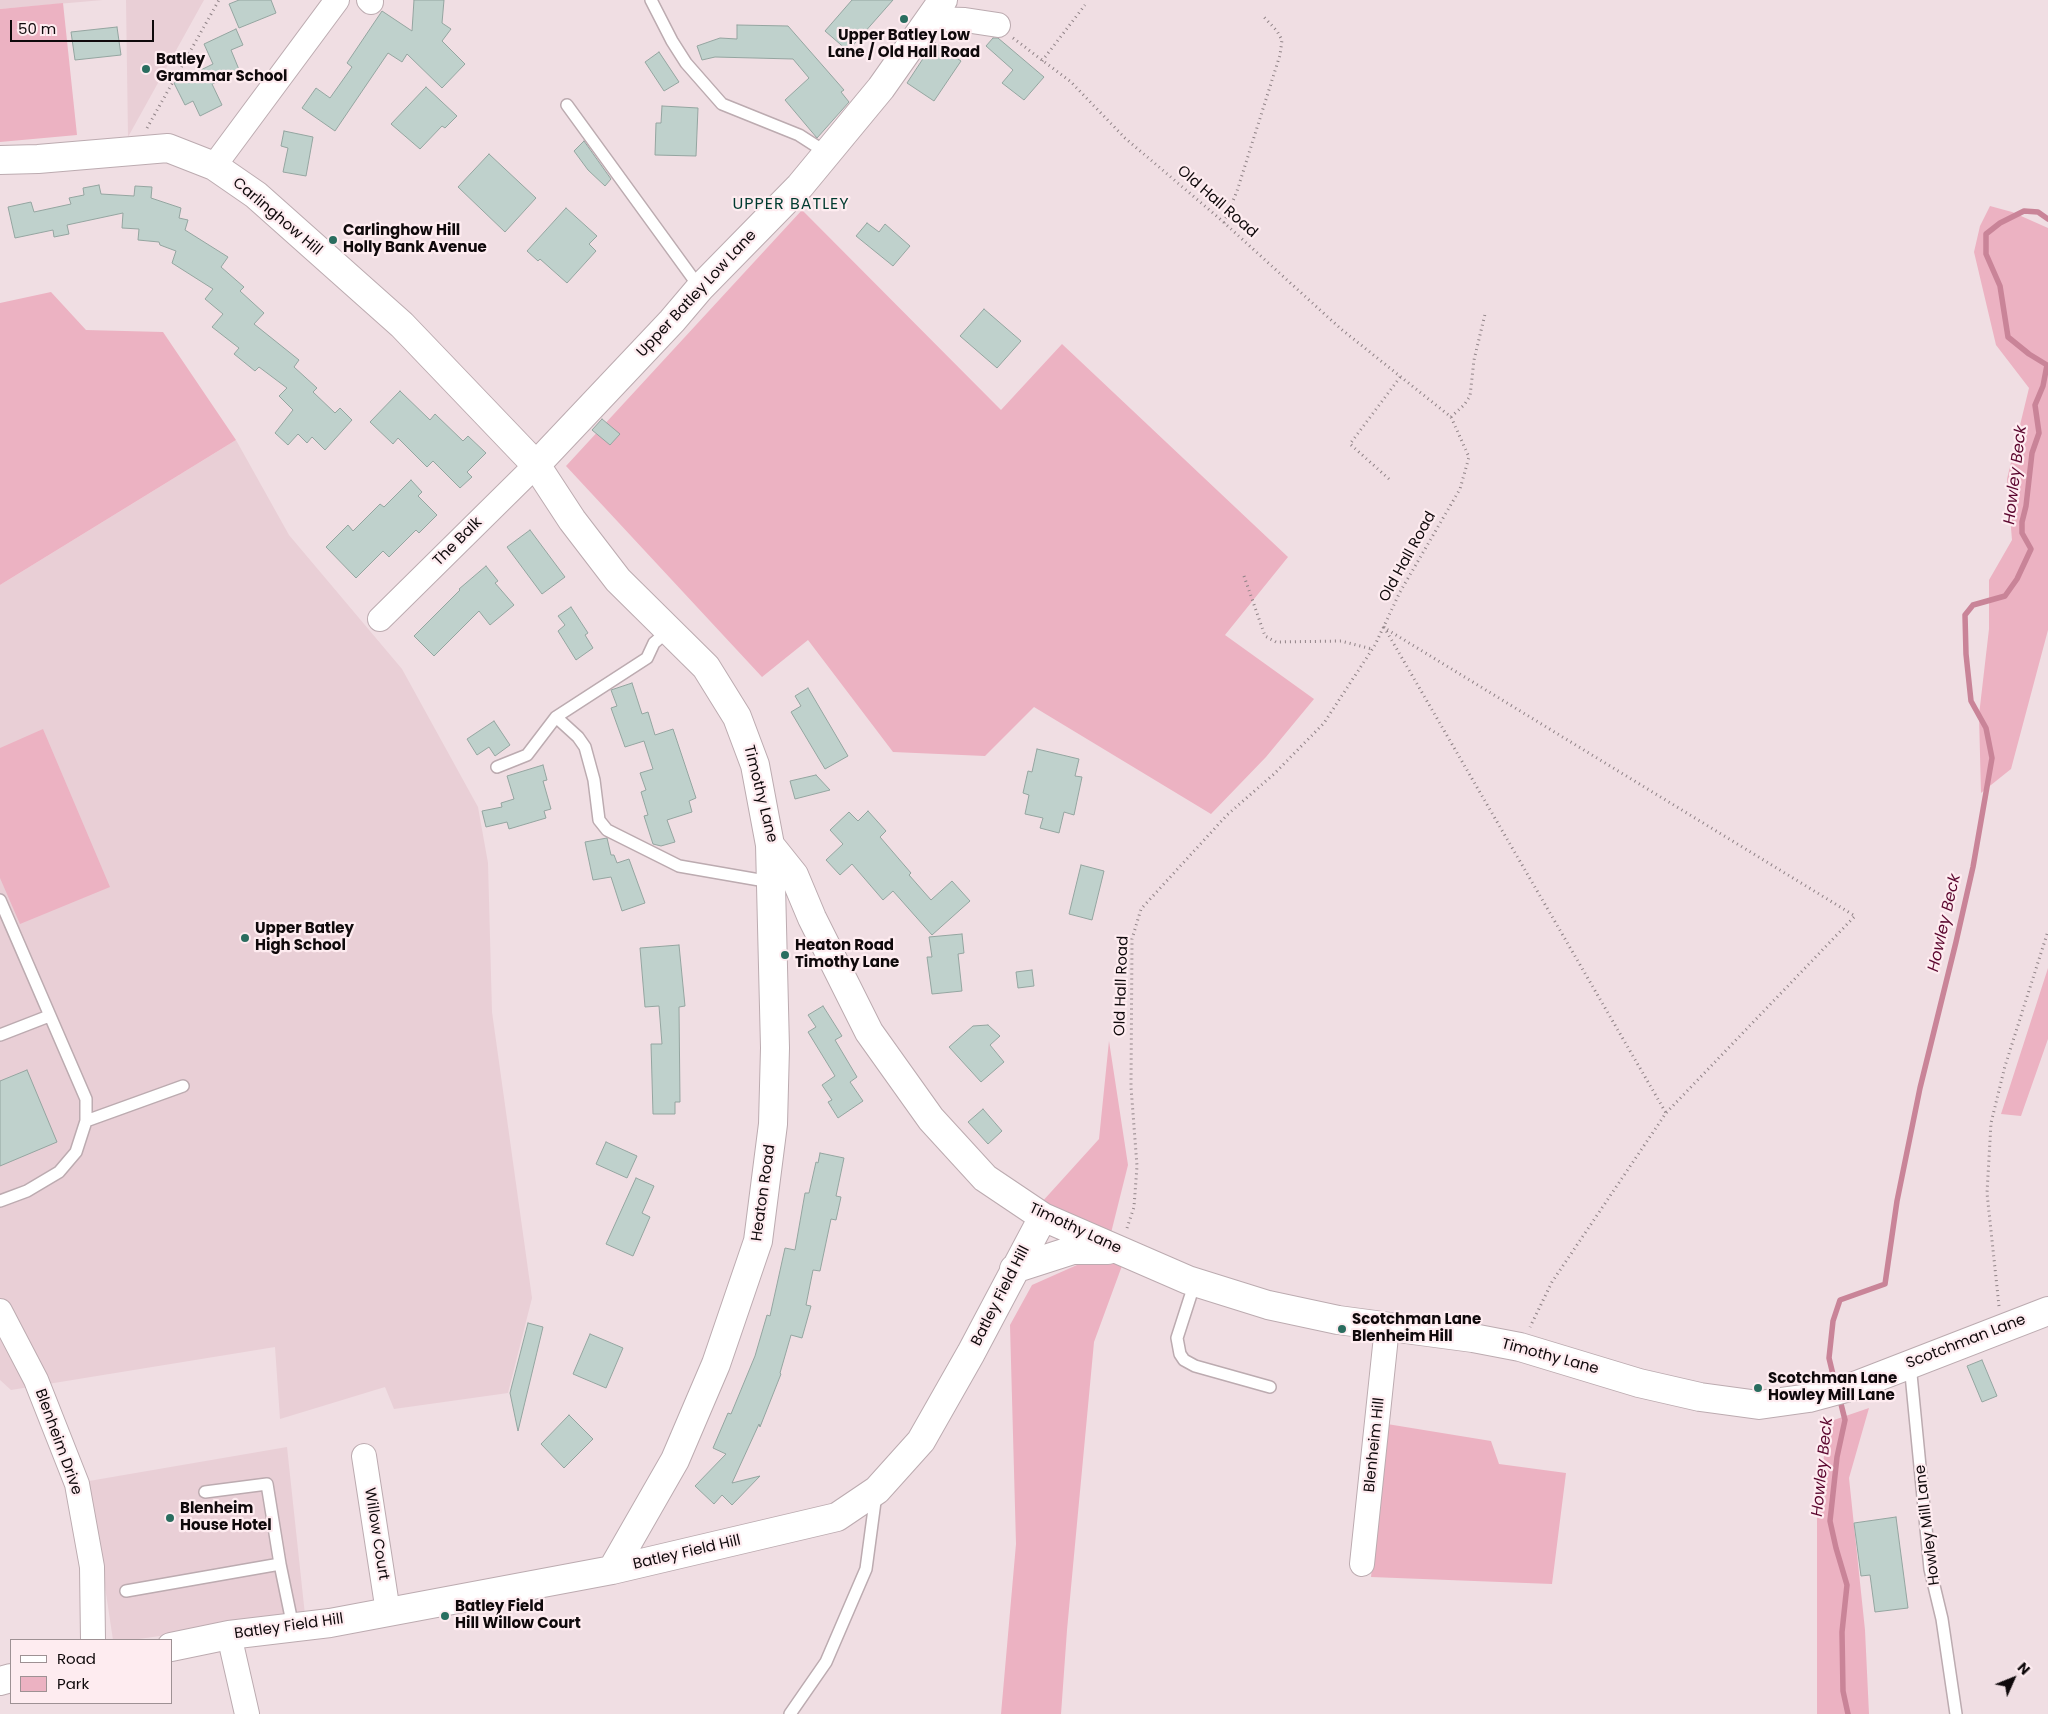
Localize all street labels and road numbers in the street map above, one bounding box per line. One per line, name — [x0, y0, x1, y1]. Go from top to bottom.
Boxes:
street label: Old Hall Road — [1173, 162, 1261, 242]
street label: Carlinghow Hill — [229, 174, 325, 260]
street label: Upper Batley Low Lane — [633, 227, 761, 361]
street label: Old Hall Road — [1376, 509, 1440, 605]
street label: The Balk — [430, 514, 486, 570]
street label: Timothy Lane — [739, 743, 781, 845]
street label: Old Hall Road — [1111, 935, 1133, 1037]
street label: Heaton Road — [748, 1143, 780, 1243]
street label: Timothy Lane — [1026, 1200, 1124, 1258]
street label: Batley Field Hill — [968, 1243, 1034, 1349]
street label: Scotchman Lane — [1904, 1311, 2028, 1373]
street label: Timothy Lane — [1499, 1335, 1601, 1379]
street label: Blenheim Drive — [30, 1387, 86, 1497]
street label: Blenheim Hill — [1361, 1397, 1389, 1493]
street label: Howley Mill Lane — [1912, 1464, 1944, 1586]
street label: Willow Court — [360, 1486, 392, 1582]
street label: Batley Field Hill — [631, 1532, 743, 1574]
street label: Batley Field Hill — [233, 1610, 345, 1644]

